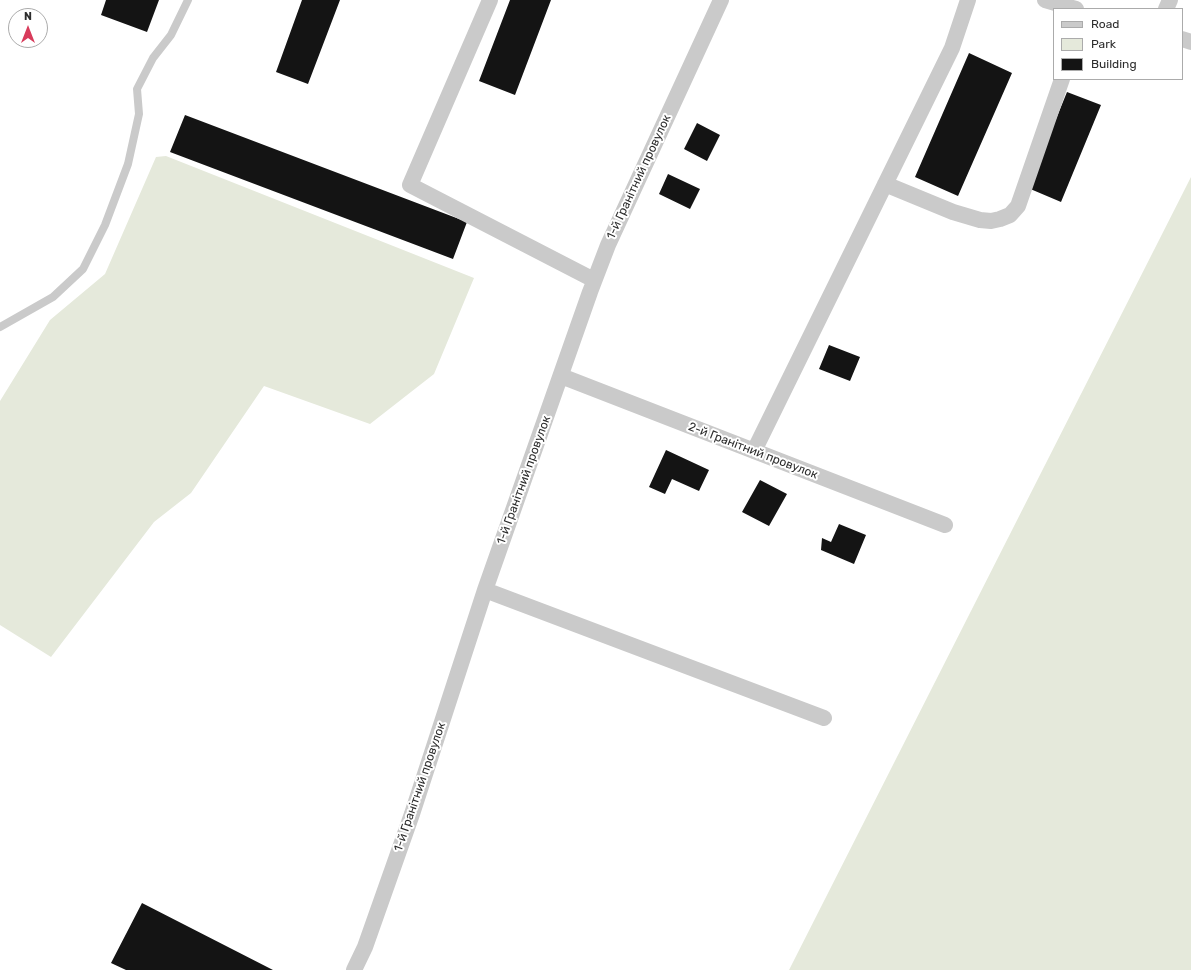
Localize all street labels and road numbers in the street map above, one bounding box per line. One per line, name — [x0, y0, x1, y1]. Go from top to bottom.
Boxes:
street label: 1-й Гранітний провулок — [604, 112, 674, 242]
street label: 1-й Гранітний провулок — [494, 414, 554, 546]
street label: 2-й Гранітний провулок — [686, 420, 820, 482]
street label: 1-й Гранітний провулок — [391, 720, 449, 854]

